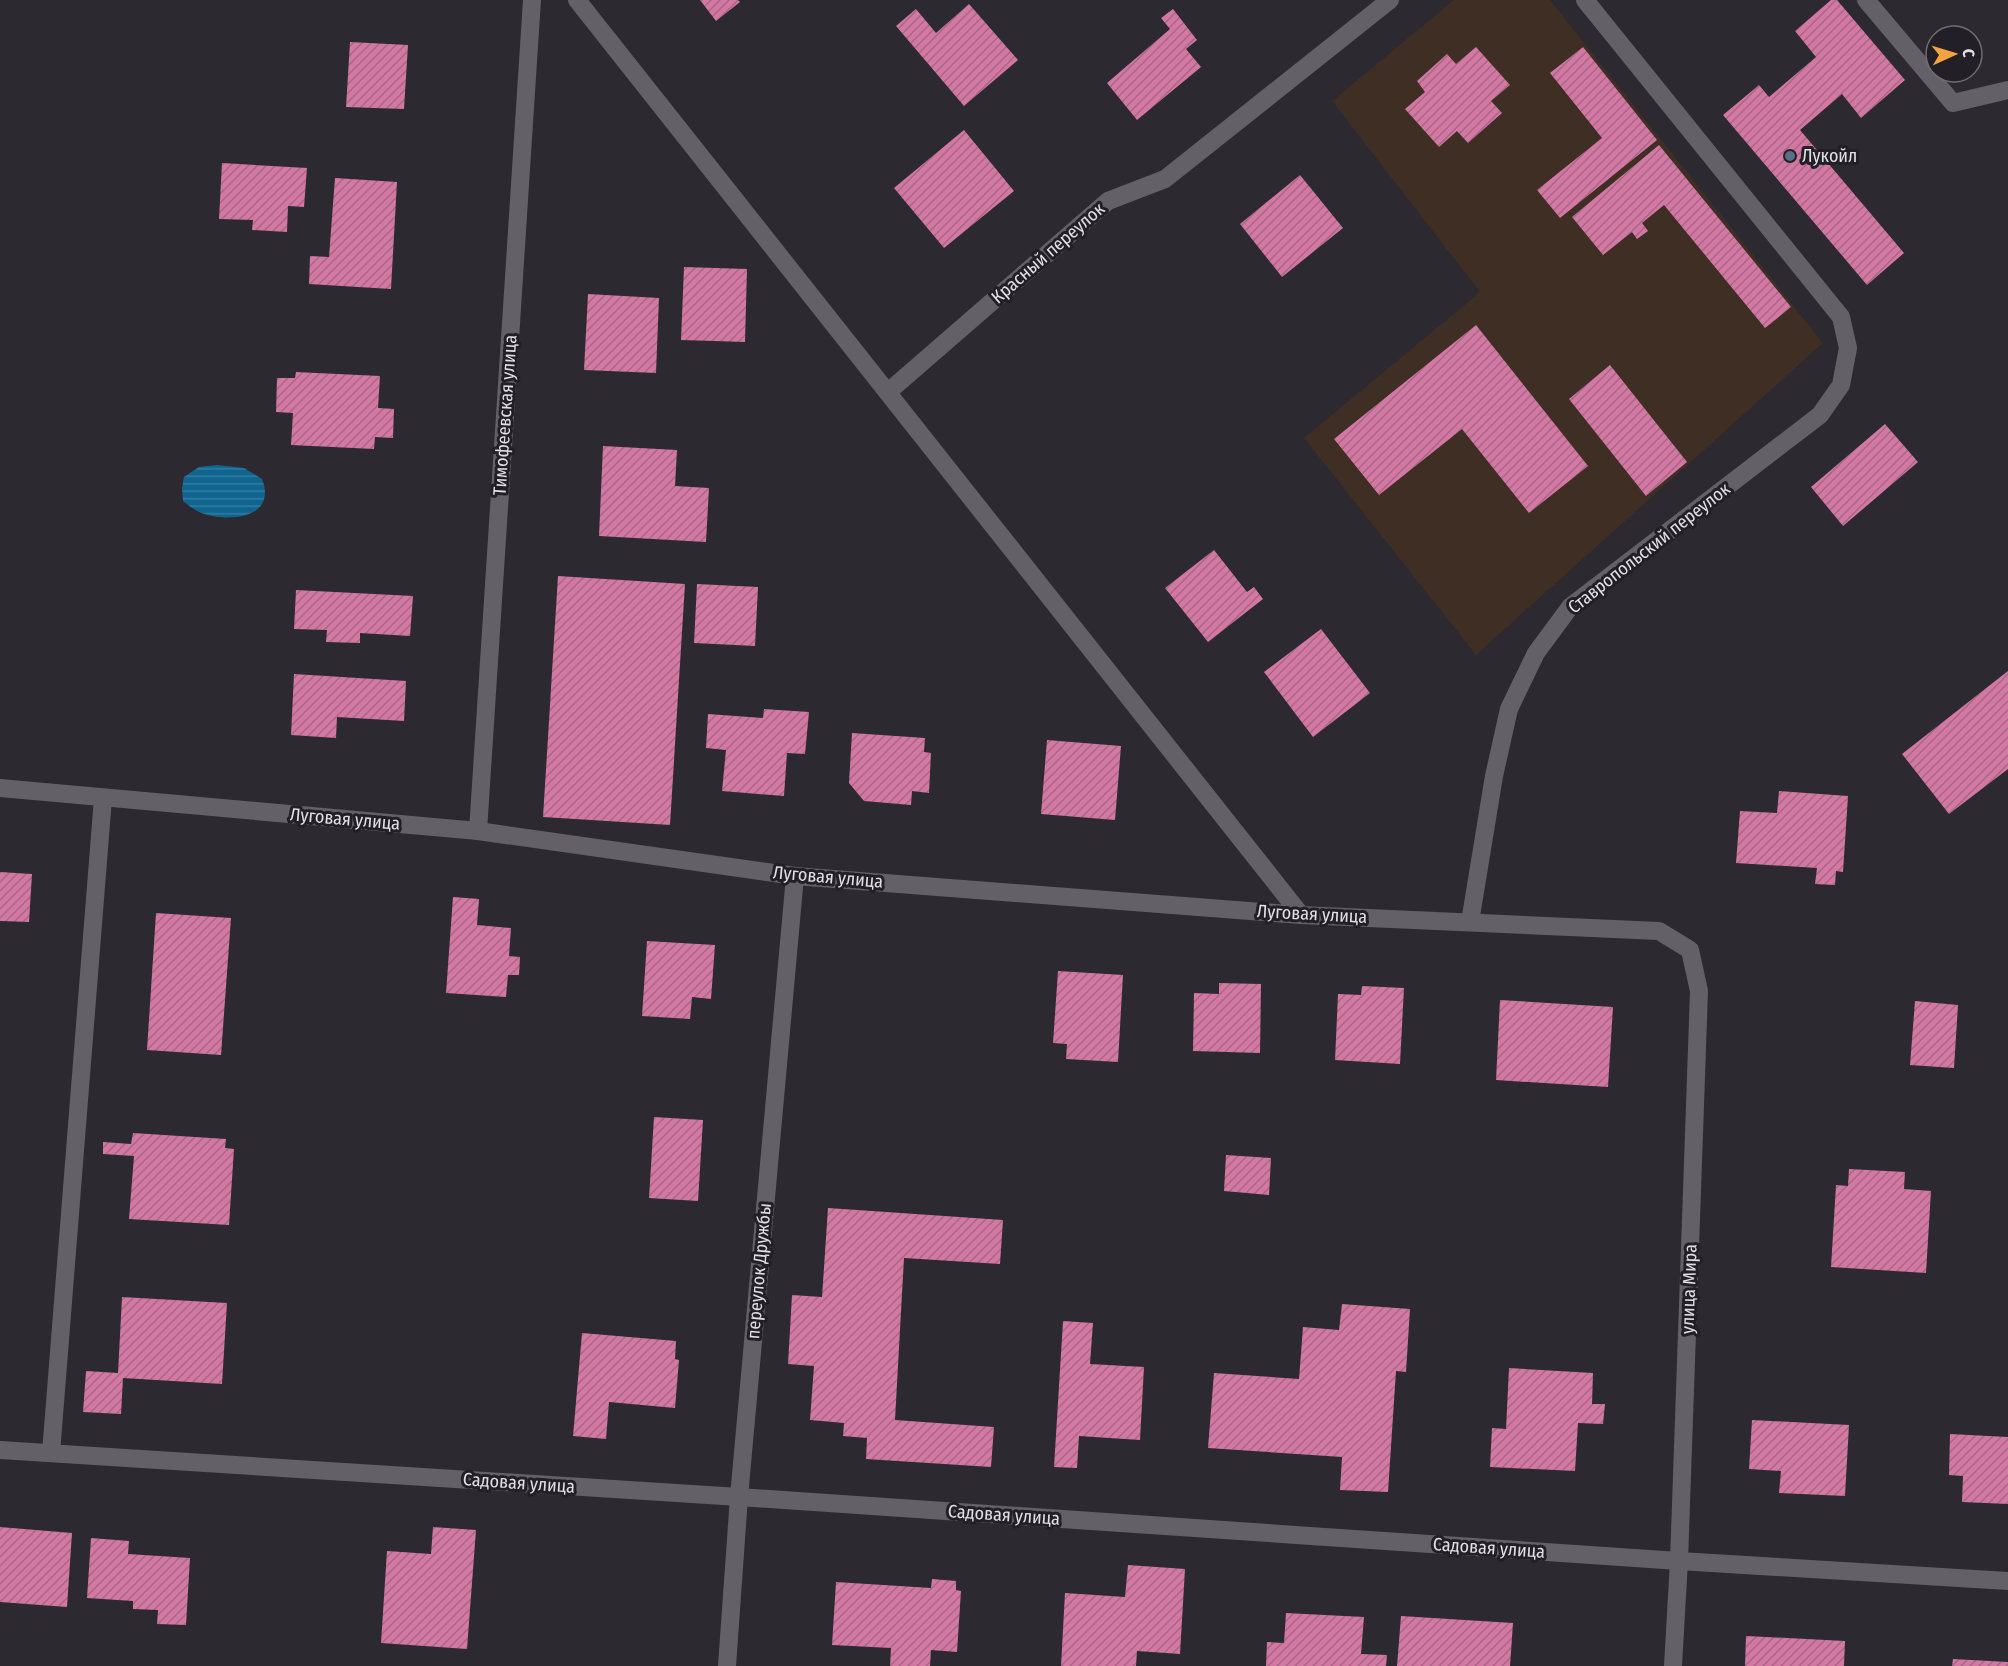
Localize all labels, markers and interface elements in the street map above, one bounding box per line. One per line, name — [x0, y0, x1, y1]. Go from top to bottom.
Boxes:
north arrow — [1924, 24, 1984, 84]
text: С — [1959, 48, 1978, 58]
place label: Лукойл — [1802, 145, 1857, 167]
marker: Лукойл — [1783, 149, 1797, 163]
street label: Красный переулок — [987, 197, 1110, 308]
street label: Тимофеевская улица — [488, 334, 522, 496]
street label: Ставропольский переулок — [1564, 477, 1735, 618]
street label: Луговая улица — [289, 803, 401, 835]
street label: Луговая улица — [772, 861, 884, 893]
street label: Луговая улица — [1256, 900, 1368, 928]
street label: переулок Дружбы — [742, 1202, 776, 1340]
street label: улица Мира — [1676, 1243, 1702, 1334]
street label: Садовая улица — [462, 1468, 576, 1498]
street label: Садовая улица — [947, 1500, 1061, 1530]
street label: Садовая улица — [1432, 1533, 1546, 1563]

